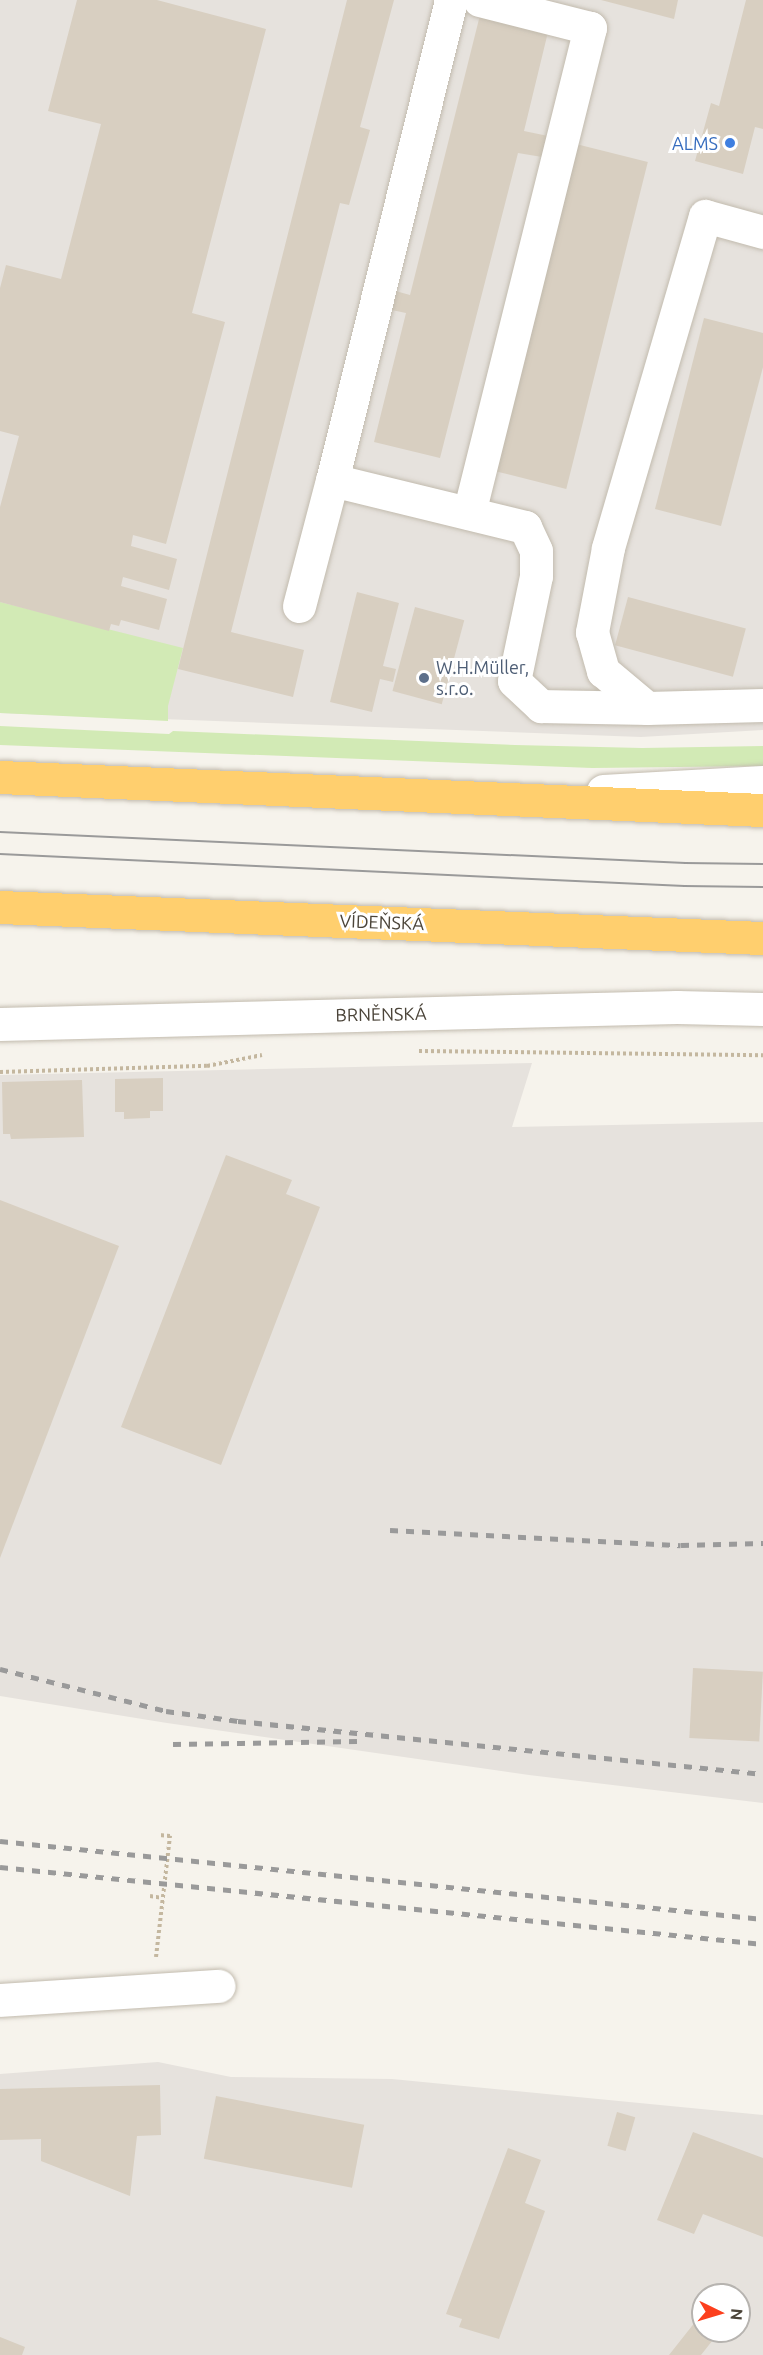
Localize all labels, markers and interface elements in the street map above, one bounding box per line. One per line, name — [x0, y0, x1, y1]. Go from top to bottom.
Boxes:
place label: ALMS — [672, 132, 718, 154]
marker: ALMS — [723, 136, 737, 150]
place label: W.H.Müller, s.r.o. — [436, 657, 529, 700]
marker: W.H.Müller, s.r.o. — [417, 671, 431, 685]
street label: VÍDEŇSKÁ — [339, 910, 425, 934]
street label: BRNĚNSKÁ — [335, 1002, 427, 1026]
north arrow — [691, 2283, 751, 2343]
text: N — [727, 2308, 746, 2321]

